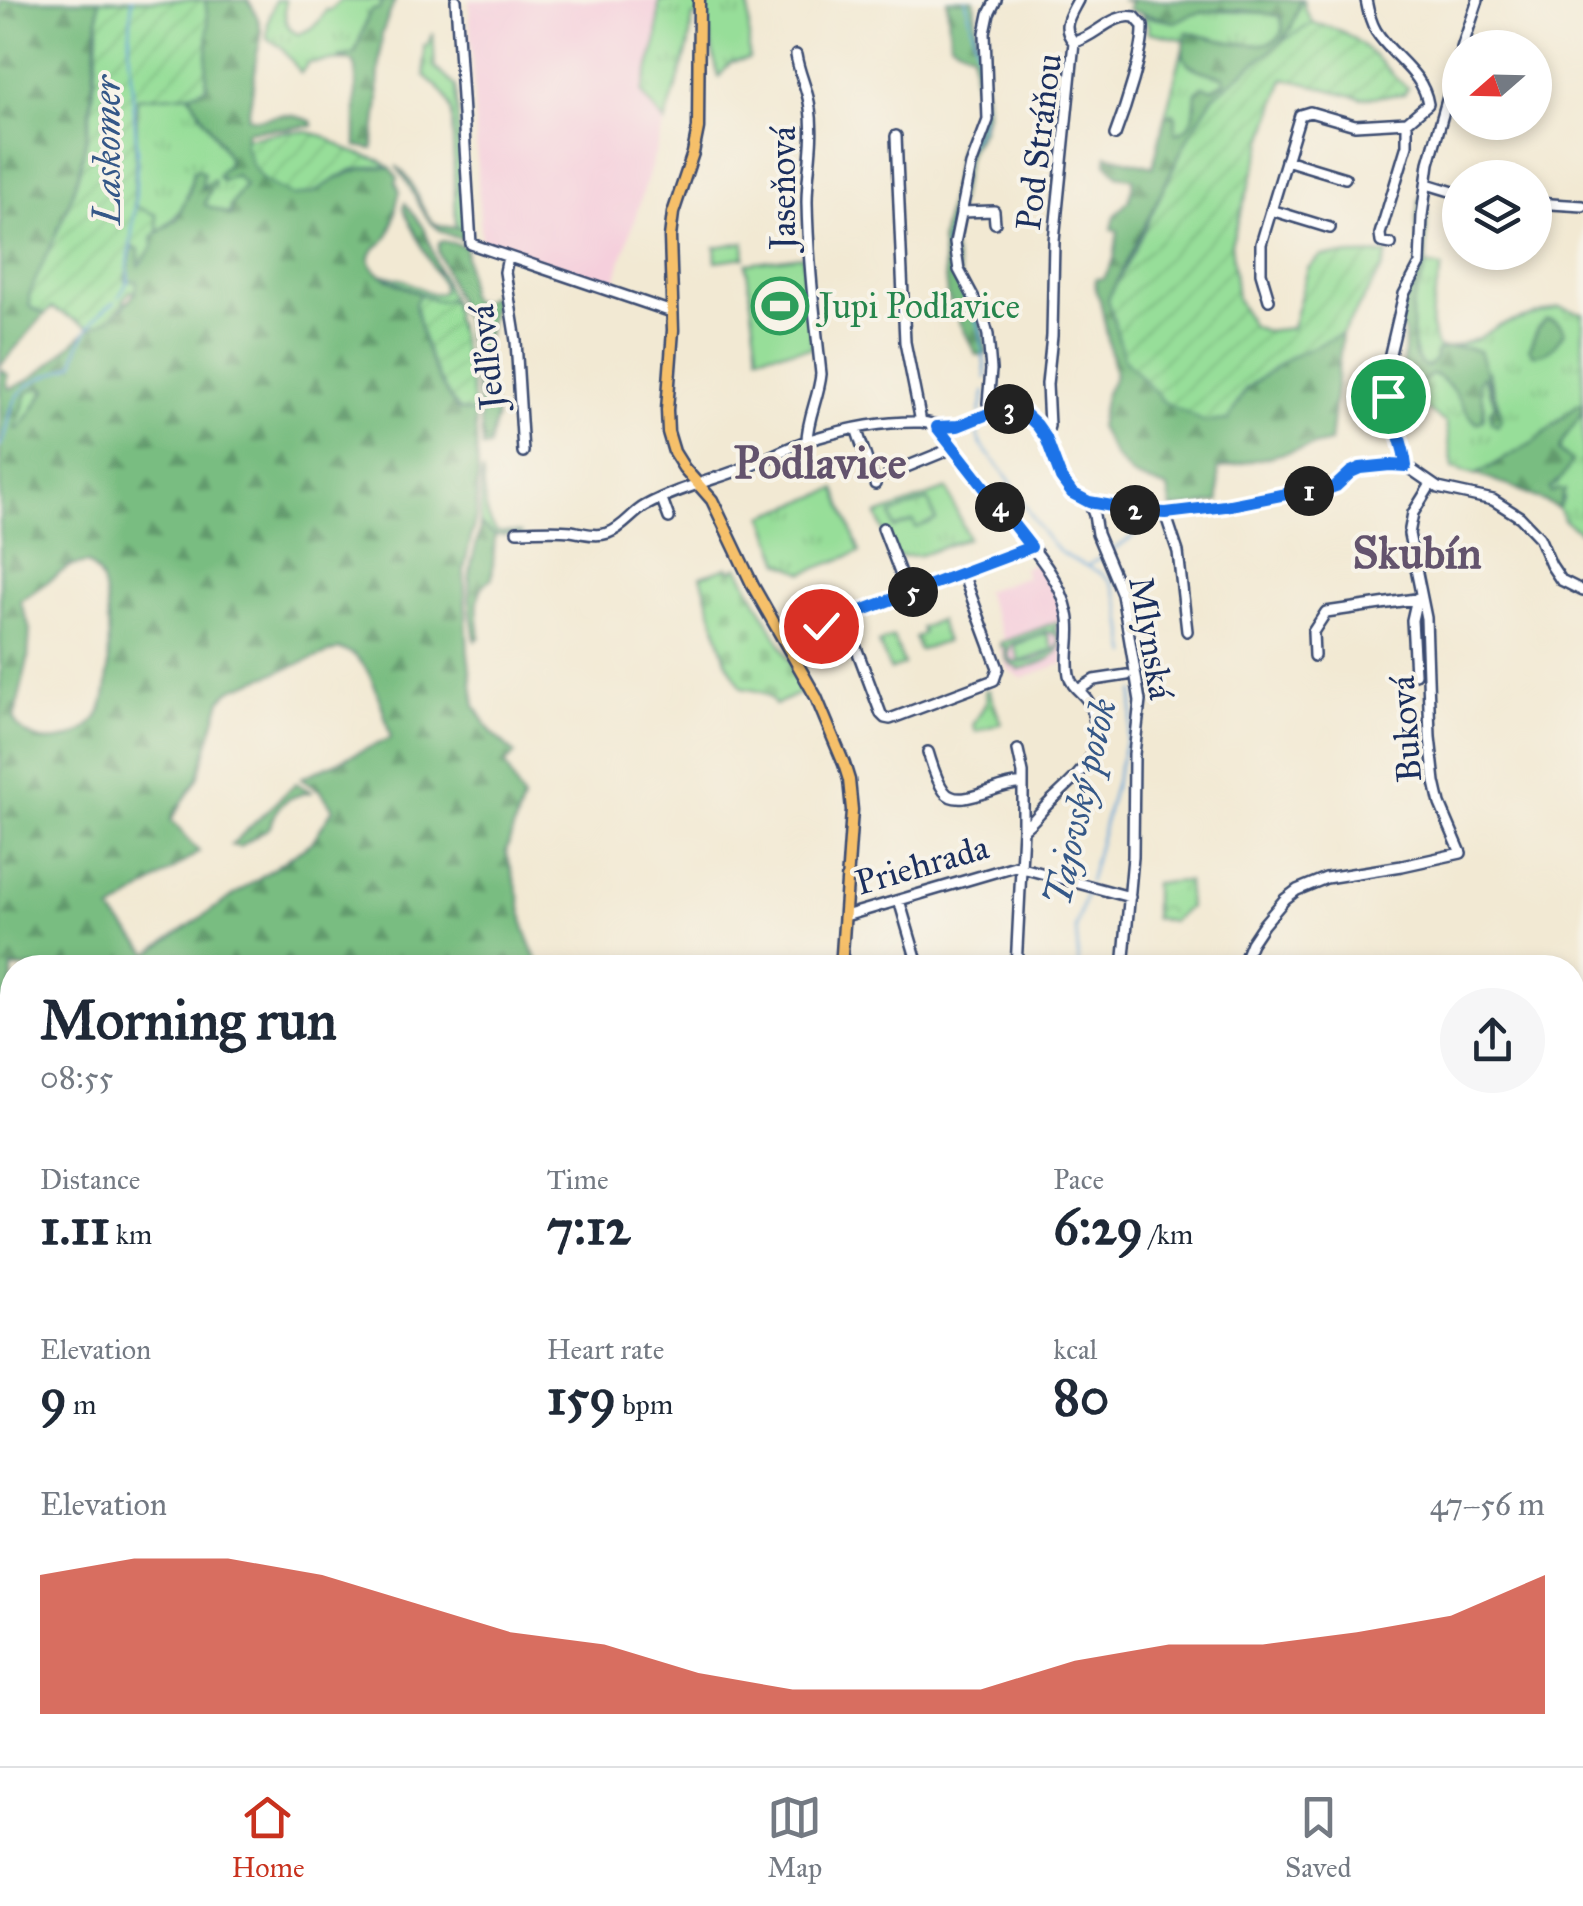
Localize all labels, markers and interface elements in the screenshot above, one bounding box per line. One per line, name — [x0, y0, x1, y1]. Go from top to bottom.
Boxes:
north arrow — [1442, 30, 1552, 140]
map controls — [1442, 30, 1552, 270]
street label: Pod Stráňou — [1007, 51, 1071, 233]
water label: Laskomer — [84, 73, 130, 226]
street label: Jaseňová — [762, 126, 805, 254]
button: layers — [1442, 160, 1552, 270]
sports icon: Jupi Podlavice — [750, 276, 810, 336]
place label: Jupi Podlavice — [815, 285, 1020, 328]
street label: Jedľová — [460, 302, 514, 415]
pin — [1346, 354, 1431, 439]
icon: arrive — [1361, 369, 1416, 424]
pin: 3 — [984, 384, 1034, 434]
text: 3 — [1003, 391, 1015, 426]
district label: Podlavice — [734, 435, 907, 490]
pin: 1 — [1284, 466, 1334, 516]
text: 1 — [1303, 473, 1315, 508]
pin: 4 — [975, 482, 1025, 532]
pin: 2 — [1110, 485, 1160, 535]
text: 4 — [992, 489, 1008, 524]
text: 2 — [1128, 492, 1142, 527]
district label: Skubín — [1352, 525, 1482, 580]
pin: 5 — [888, 567, 938, 617]
street label: Mlynská — [1119, 573, 1183, 703]
text: 5 — [906, 574, 920, 609]
pin — [779, 584, 864, 669]
icon: check — [794, 599, 849, 654]
street label: Buková — [1381, 674, 1431, 784]
water label: Tajovský potok — [1034, 694, 1127, 910]
street label: Priehrada — [850, 825, 994, 904]
text: Morning run — [40, 987, 337, 1054]
button: share — [1440, 988, 1545, 1093]
text: 08:55 — [40, 1058, 113, 1097]
text: Distance — [40, 1162, 140, 1197]
text: Time — [547, 1162, 609, 1197]
text: Pace — [1053, 1162, 1104, 1197]
text: 1.11 — [40, 1197, 110, 1258]
text: 7:12 — [547, 1197, 630, 1258]
text: 6:29 — [1053, 1197, 1143, 1258]
text: km — [110, 1217, 152, 1252]
text: /km — [1143, 1217, 1193, 1252]
text: Elevation — [40, 1332, 151, 1367]
text: Heart rate — [547, 1332, 664, 1367]
text: kcal — [1053, 1332, 1097, 1367]
text: 9 — [40, 1367, 67, 1428]
text: 159 — [547, 1367, 616, 1428]
text: 80 — [1053, 1367, 1109, 1428]
text: m — [67, 1387, 96, 1422]
text: bpm — [616, 1387, 673, 1422]
text: Elevation — [40, 1485, 167, 1524]
text: 47–56 m — [1430, 1485, 1545, 1524]
tab: Home — [231, 1790, 305, 1885]
tab: Map — [767, 1790, 822, 1885]
tab: Saved — [1285, 1790, 1352, 1885]

